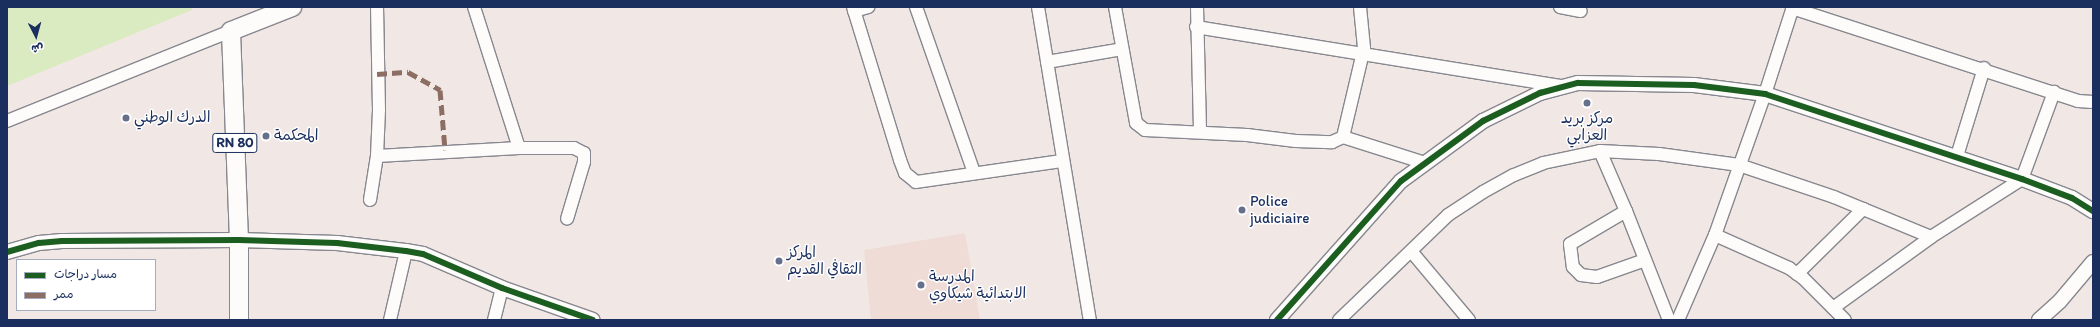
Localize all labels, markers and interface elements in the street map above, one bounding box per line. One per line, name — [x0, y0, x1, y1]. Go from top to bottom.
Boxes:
north arrow — [16, 16, 56, 56]
text: ش — [31, 41, 44, 56]
marker: مركز بريد العزابي — [1582, 98, 1592, 108]
place label: الدرك الوطني — [134, 109, 210, 127]
place label: مركز بريد العزابي — [1561, 109, 1613, 144]
marker: الدرك الوطني — [121, 113, 131, 123]
place label: المحكمة — [274, 127, 318, 145]
road number: RN 80 — [212, 131, 258, 155]
marker: المحكمة — [261, 131, 271, 141]
place label: Police judiciaire — [1250, 192, 1310, 227]
marker: Police judiciaire — [1237, 205, 1247, 215]
place label: المركز الثقافي القديم — [787, 243, 862, 278]
marker: المركز الثقافي القديم — [774, 256, 784, 266]
legend — [16, 259, 156, 311]
text: مسار دراجات — [54, 267, 117, 281]
place label: المدرسة الابتدائية شيكاوي — [929, 267, 1026, 302]
marker: المدرسة الابتدائية شيكاوي — [916, 280, 926, 290]
text: ممر — [54, 287, 73, 301]

